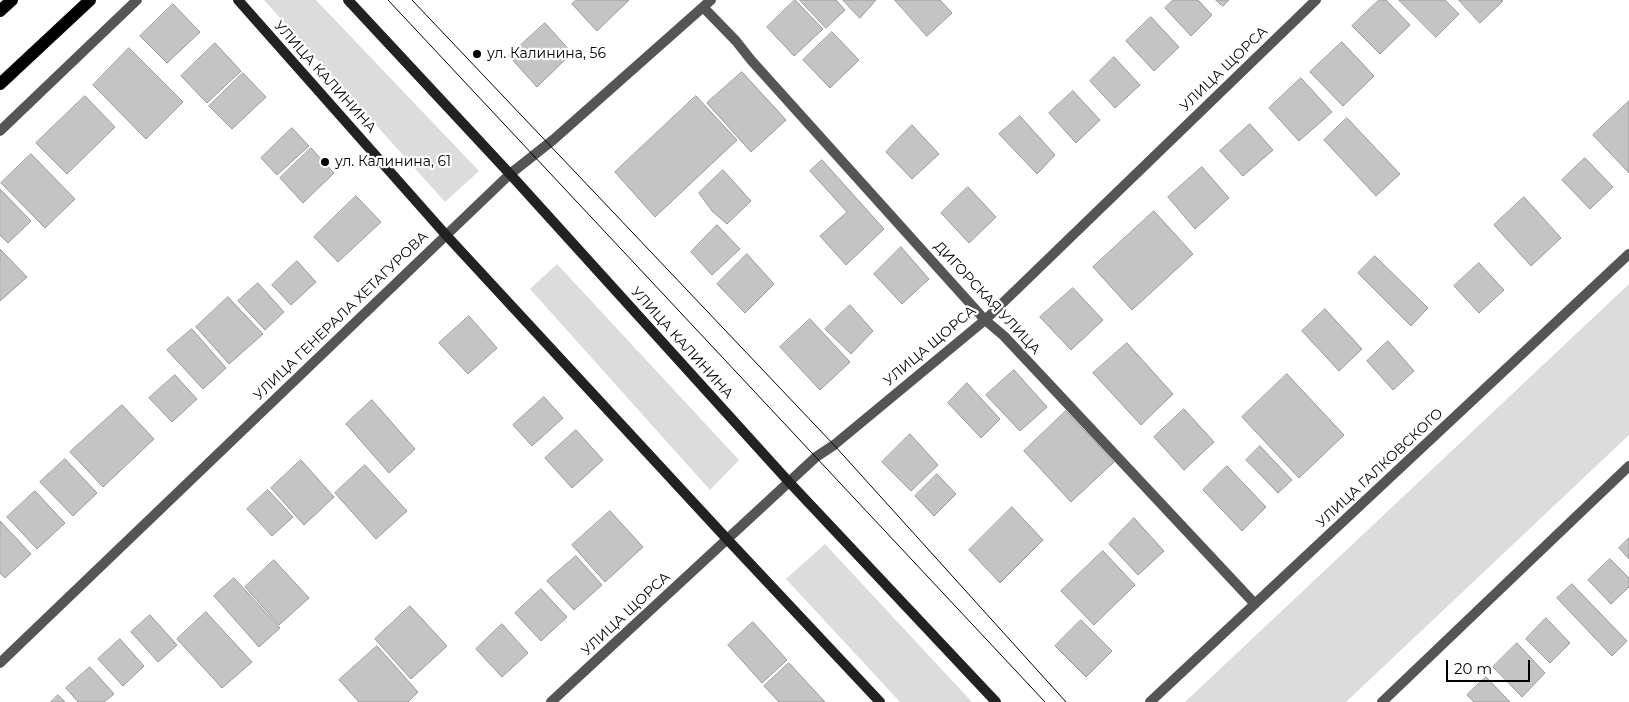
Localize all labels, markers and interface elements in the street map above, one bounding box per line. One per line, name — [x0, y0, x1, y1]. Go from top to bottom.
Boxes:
street label: УЛИЦА КАЛИНИНА — [270, 18, 380, 136]
street label: УЛИЦА ЩОРСА — [1177, 23, 1271, 115]
place label: ул. Калинина, 56 — [487, 46, 606, 62]
marker: ул. Калинина, 56 — [471, 48, 483, 60]
place label: ул. Калинина, 61 — [335, 154, 451, 170]
marker: ул. Калинина, 61 — [319, 156, 331, 168]
street label: УЛИЦА ГЕНЕРАЛА ХЕТАГУРОВА — [250, 228, 432, 404]
street label: ДИГОРСКАЯ УЛИЦА — [930, 238, 1044, 358]
street label: УЛИЦА КАЛИНИНА — [627, 284, 737, 402]
street label: УЛИЦА ЩОРСА — [881, 303, 979, 389]
street label: УЛИЦА ГАЛКОВСКОГО — [1313, 405, 1447, 531]
street label: УЛИЦА ЩОРСА — [578, 569, 674, 659]
scale bar — [1449, 650, 1533, 682]
text: 20 m — [1454, 659, 1492, 678]

